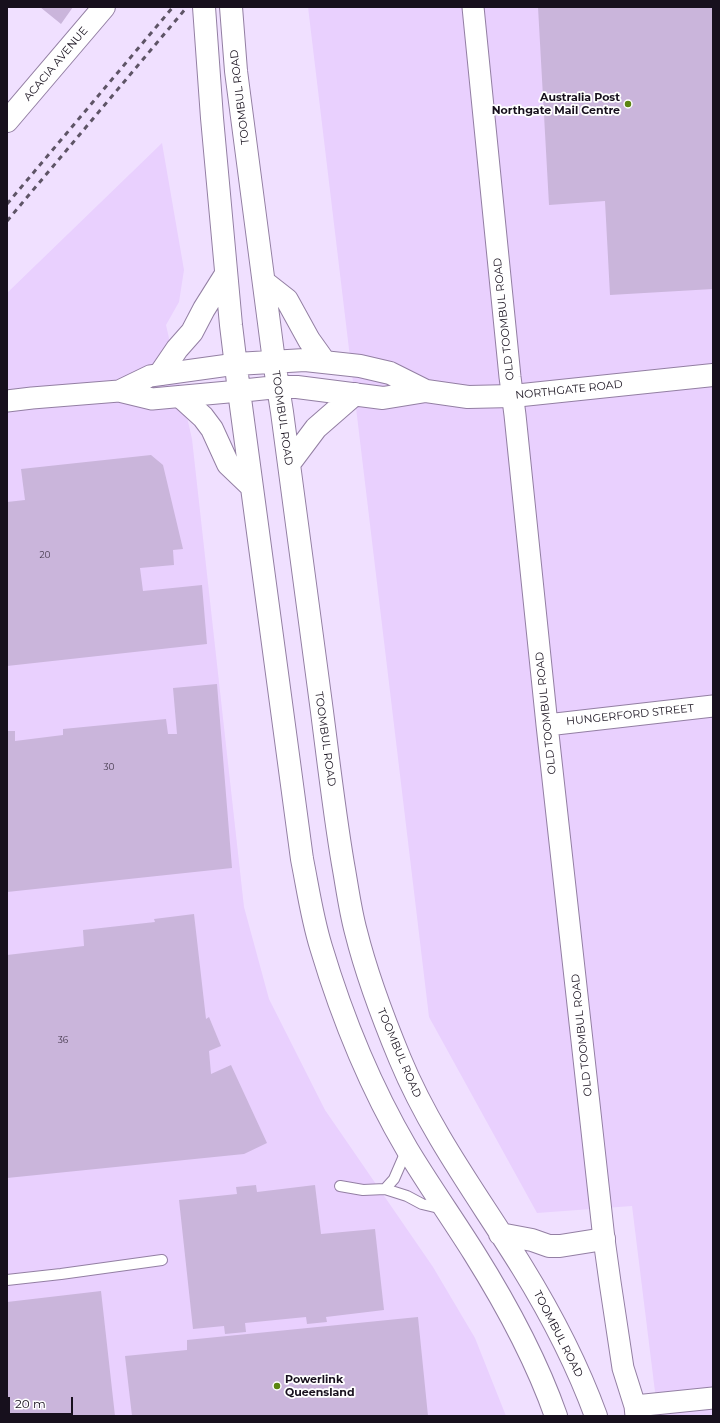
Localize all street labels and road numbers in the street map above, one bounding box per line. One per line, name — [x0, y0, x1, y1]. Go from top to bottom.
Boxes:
street label: ACACIA AVENUE — [21, 24, 91, 104]
street label: TOOMBUL ROAD — [228, 49, 252, 145]
street label: OLD TOOMBUL ROAD — [491, 257, 517, 381]
street label: TOOMBUL ROAD — [269, 370, 295, 466]
street label: NORTHGATE ROAD — [515, 378, 623, 402]
street label: OLD TOOMBUL ROAD — [533, 651, 559, 775]
street label: TOOMBUL ROAD — [312, 691, 338, 787]
street label: HUNGERFORD STREET — [565, 702, 695, 728]
street label: OLD TOOMBUL ROAD — [569, 973, 595, 1097]
street label: TOOMBUL ROAD — [374, 1006, 424, 1100]
street label: TOOMBUL ROAD — [530, 1288, 586, 1380]

